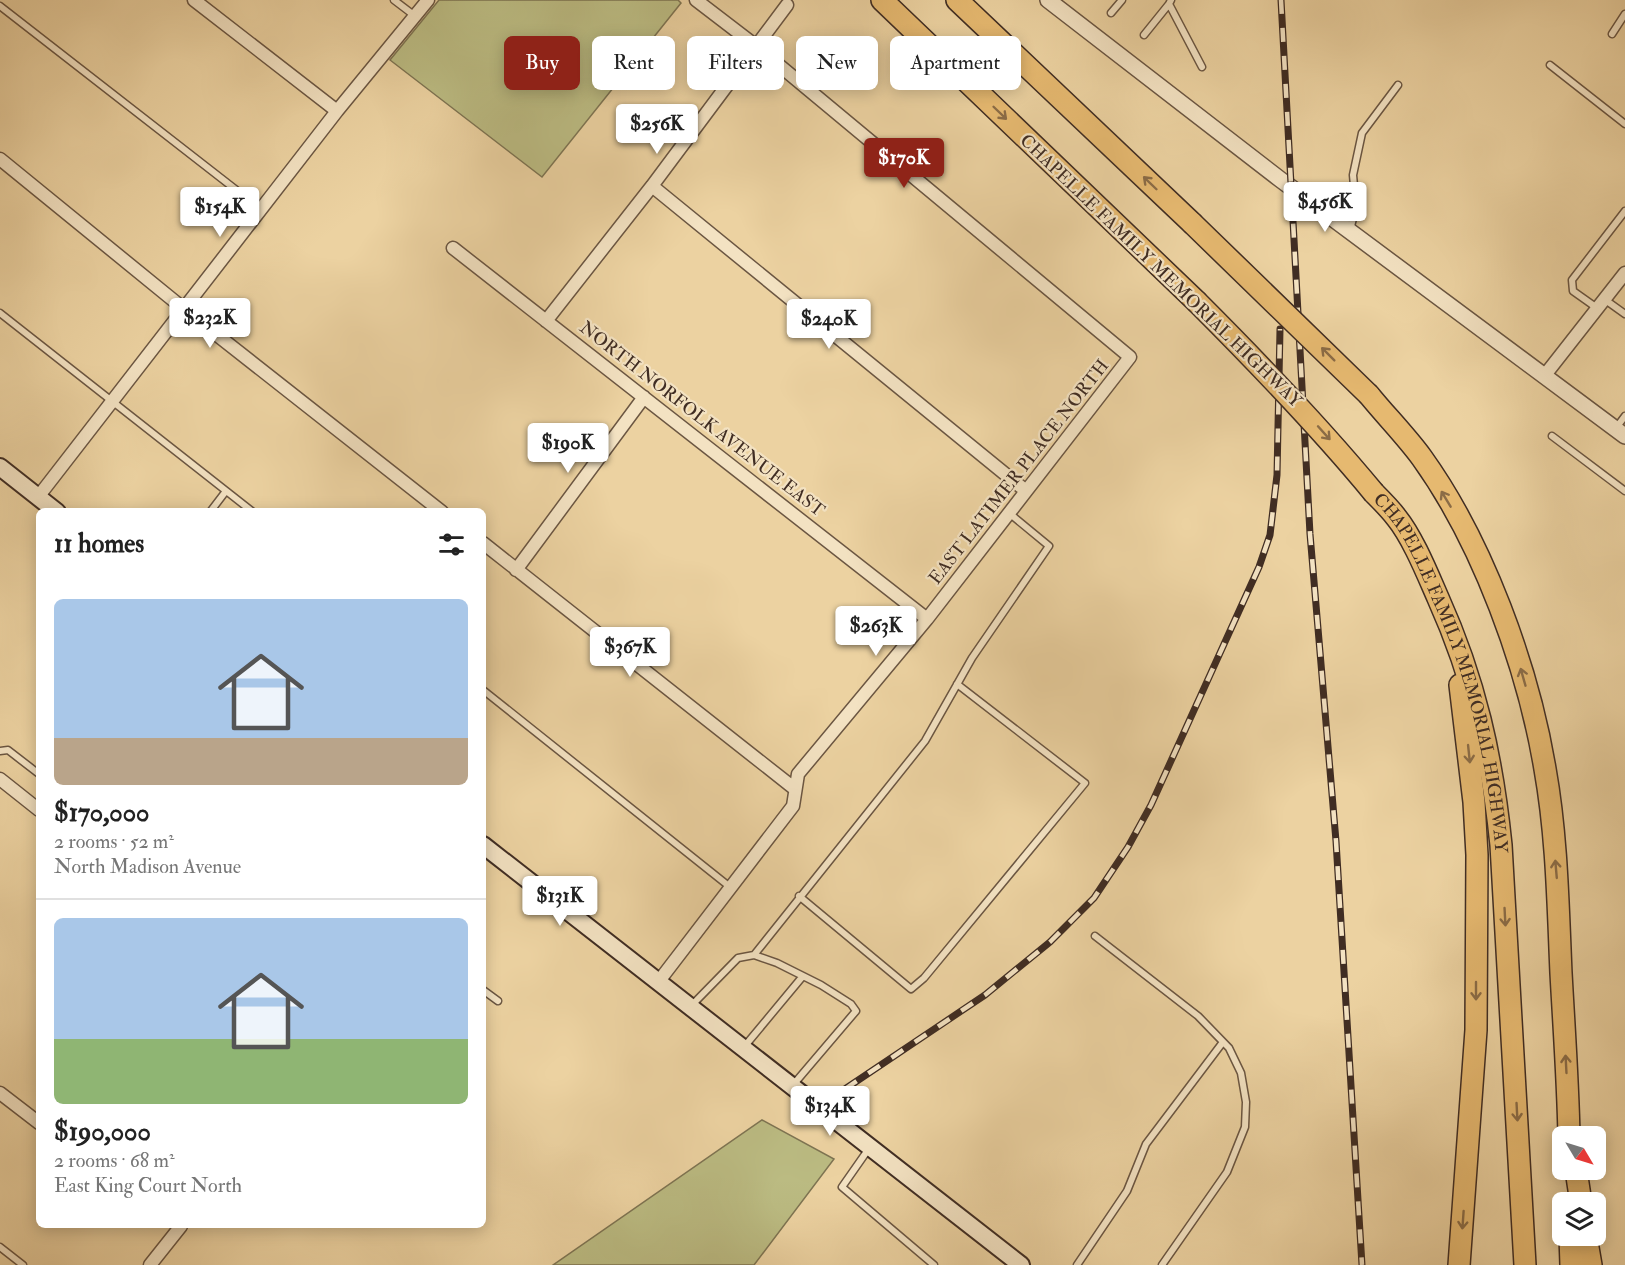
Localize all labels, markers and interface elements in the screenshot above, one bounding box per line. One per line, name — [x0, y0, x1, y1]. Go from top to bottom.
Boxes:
chip: Buy — [504, 36, 580, 90]
chip: Rent — [592, 36, 675, 90]
chip: Filters — [687, 36, 784, 90]
chip: New — [796, 36, 878, 90]
chip: Apartment — [890, 36, 1021, 90]
pin: $256K — [615, 104, 699, 155]
one-way arrow — [992, 106, 1007, 120]
text: $256K — [630, 111, 684, 136]
street label: CHAPELLE FAMILY MEMORIAL HIGHWAY — [1015, 129, 1308, 413]
pin: $170K — [862, 138, 946, 189]
text: $170K — [878, 145, 930, 170]
one-way arrow — [1142, 176, 1157, 190]
pin: $456K — [1283, 182, 1367, 233]
pin: $154K — [178, 187, 262, 238]
text: $456K — [1298, 189, 1352, 214]
text: $154K — [194, 194, 246, 219]
pin: $232K — [168, 298, 252, 349]
pin: $240K — [787, 299, 871, 350]
text: $232K — [183, 305, 237, 330]
text: $240K — [801, 306, 857, 331]
street label: NORTH NORFOLK AVENUE EAST — [575, 316, 830, 522]
one-way arrow — [1320, 347, 1335, 362]
street label: EAST LATIMER PLACE NORTH — [924, 355, 1114, 589]
pin: $190K — [526, 423, 610, 474]
one-way arrow — [1317, 425, 1331, 440]
text: $190K — [542, 430, 594, 455]
street label: CHAPELLE FAMILY MEMORIAL HIGHWAY — [1369, 488, 1513, 854]
one-way arrow — [1440, 491, 1452, 508]
text: 11 homes — [54, 528, 144, 560]
icon: filters — [435, 528, 468, 561]
pin: $263K — [834, 606, 918, 657]
text: $263K — [849, 613, 903, 638]
pin: $367K — [588, 627, 672, 678]
text: $367K — [604, 634, 656, 659]
icon: home — [207, 638, 315, 746]
one-way arrow — [1517, 668, 1528, 687]
one-way arrow — [1464, 744, 1475, 764]
text: $170,000 — [54, 797, 149, 829]
text: 2 rooms · 52 m² — [54, 829, 174, 854]
text: North Madison Avenue — [54, 854, 241, 879]
one-way arrow — [1550, 860, 1561, 880]
pin: $131K — [518, 876, 602, 927]
text: $131K — [536, 883, 584, 908]
one-way arrow — [1500, 907, 1511, 927]
icon: home — [207, 957, 315, 1065]
one-way arrow — [1470, 981, 1482, 1001]
one-way arrow — [1560, 1054, 1571, 1074]
pin: $134K — [788, 1086, 872, 1137]
text: $134K — [805, 1093, 855, 1118]
one-way arrow — [1511, 1102, 1522, 1121]
text: $190,000 — [54, 1116, 151, 1148]
north arrow — [1552, 1126, 1606, 1180]
map controls — [1552, 1126, 1606, 1246]
text: 2 rooms · 68 m² — [54, 1148, 175, 1173]
text: East King Court North — [54, 1173, 242, 1198]
button: layers — [1552, 1192, 1606, 1246]
one-way arrow — [1457, 1210, 1468, 1230]

